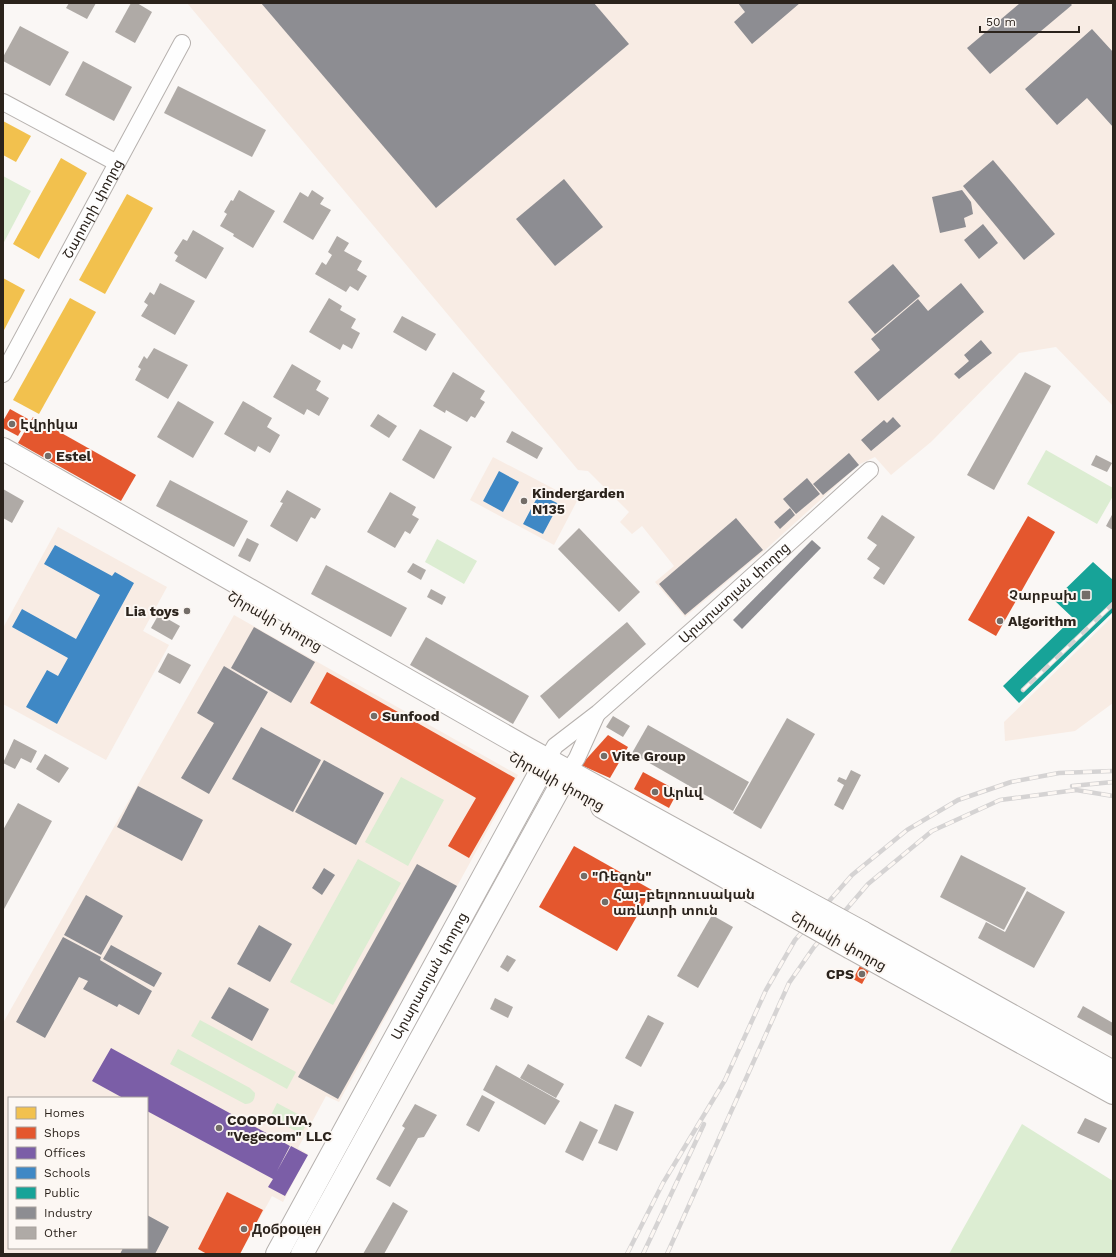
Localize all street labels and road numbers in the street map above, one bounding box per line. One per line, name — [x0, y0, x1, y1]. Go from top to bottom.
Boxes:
street label: Շարուրի փողոց — [59, 156, 126, 261]
street label: Արարատյան փողոց — [675, 539, 793, 646]
street label: Շիրակի փողոց — [225, 587, 325, 655]
street label: Շիրակի փողոց — [507, 748, 607, 814]
street label: Շիրակի փողոց — [789, 908, 889, 974]
street label: Արարատյան փողոց — [388, 909, 470, 1042]

